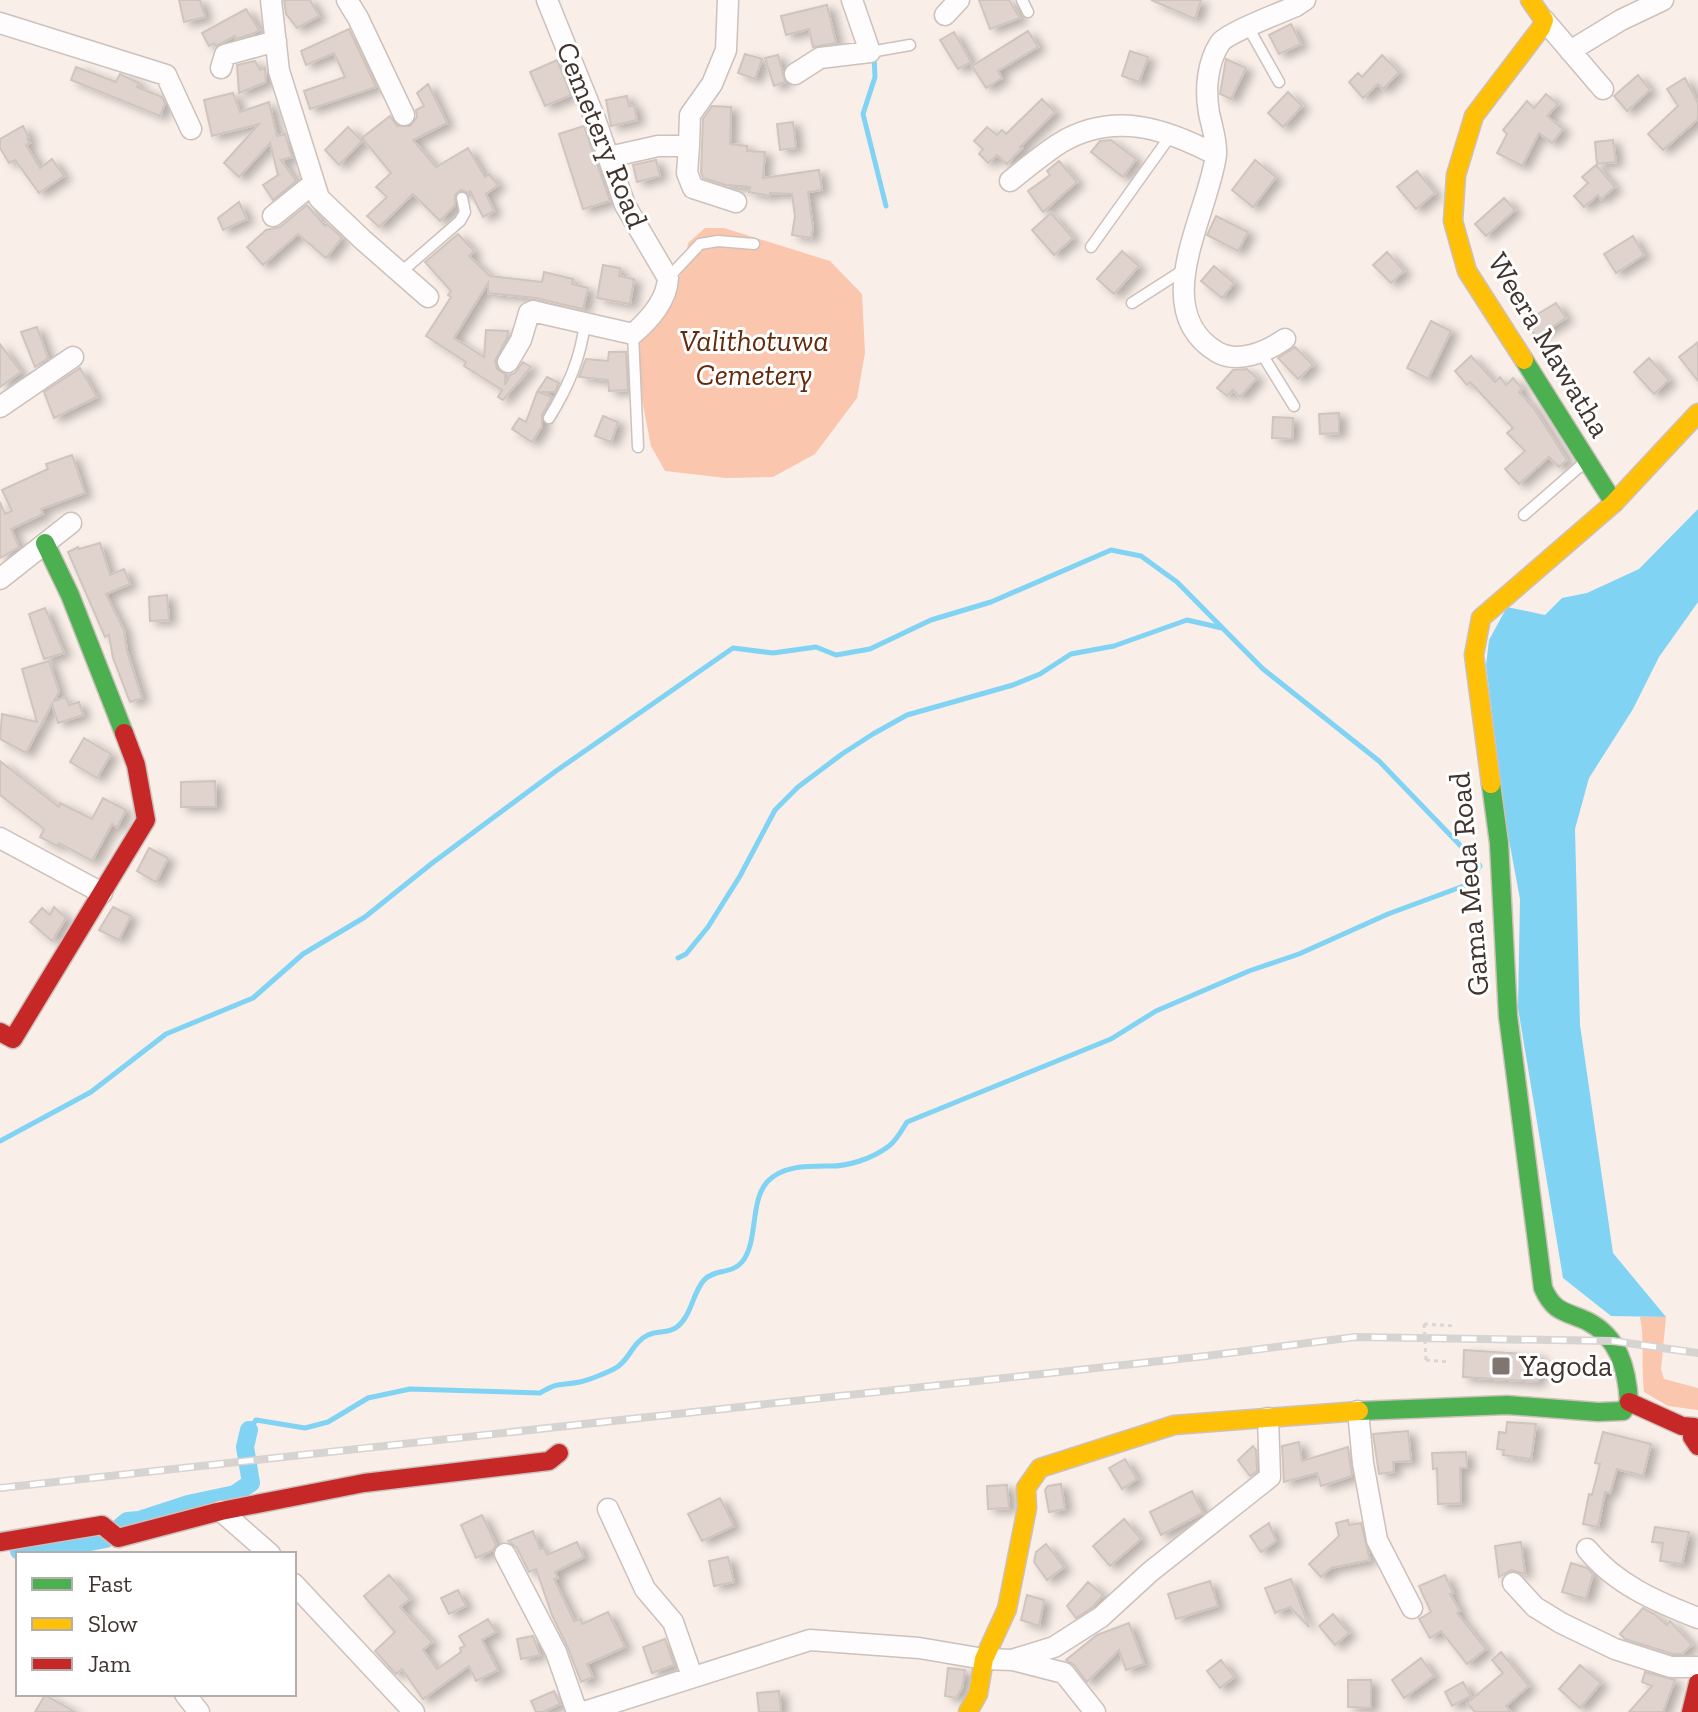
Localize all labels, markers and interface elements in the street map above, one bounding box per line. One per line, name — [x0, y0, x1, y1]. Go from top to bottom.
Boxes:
street label: Cemetery Road — [548, 37, 656, 234]
street label: Weera Mawatha — [1480, 246, 1618, 444]
park label: Valithotuwa Cemetery — [679, 323, 829, 393]
street label: Gama Meda Road — [1441, 770, 1497, 997]
place label: Yagoda — [1518, 1348, 1613, 1384]
marker: Yagoda — [1490, 1355, 1512, 1377]
legend — [16, 1552, 296, 1696]
text: Fast — [88, 1569, 132, 1598]
text: Slow — [88, 1609, 138, 1638]
text: Jam — [88, 1649, 131, 1678]

